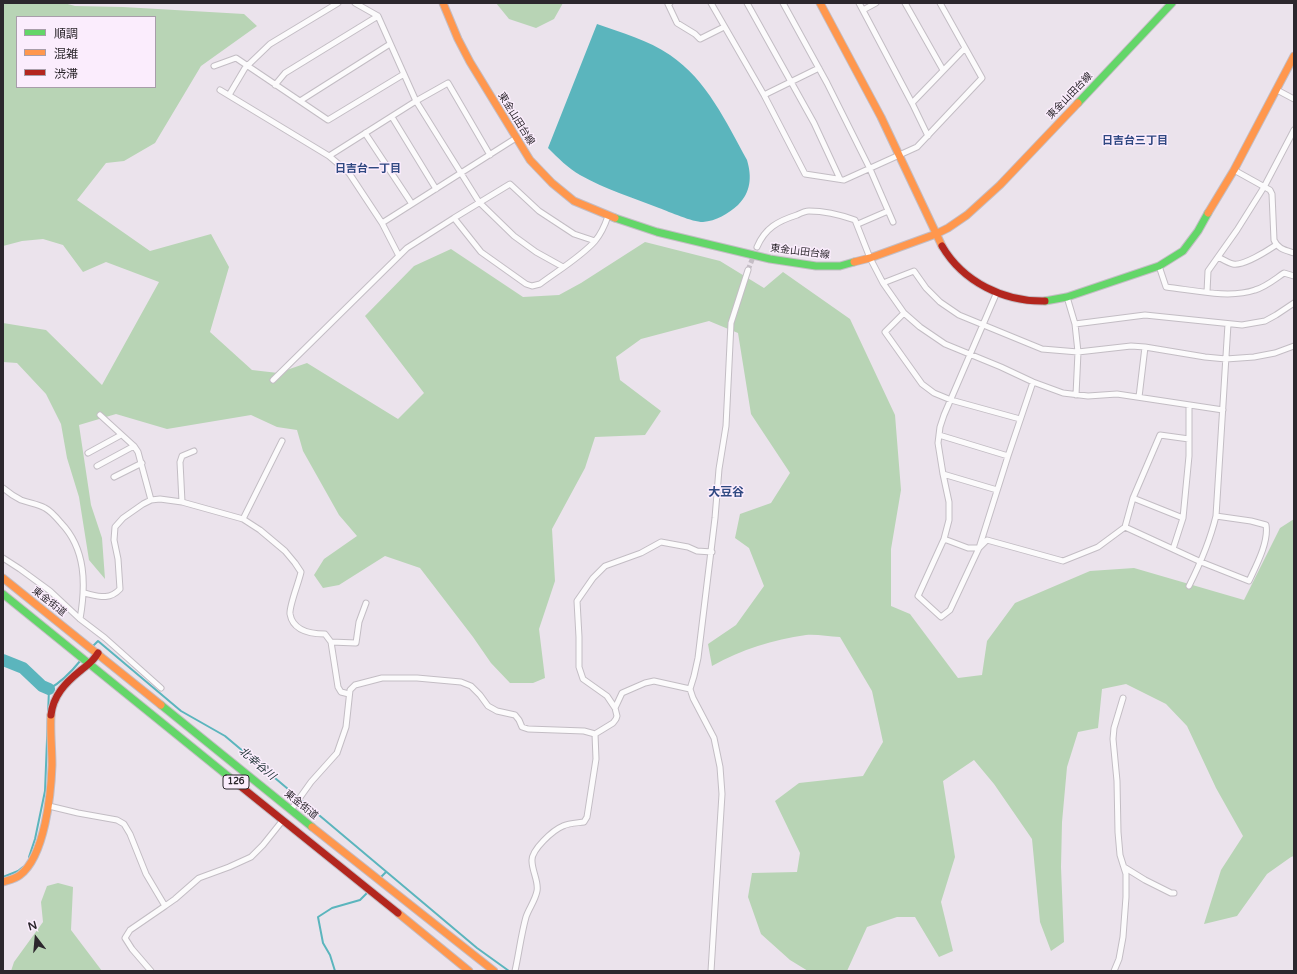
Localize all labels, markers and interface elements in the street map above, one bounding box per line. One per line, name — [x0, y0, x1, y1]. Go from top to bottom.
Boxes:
legend — [16, 16, 156, 88]
text: 順調 — [54, 27, 78, 41]
text: 混雑 — [54, 47, 78, 61]
text: 渋滞 — [54, 67, 78, 81]
street label: 東金山田台線 — [1045, 70, 1095, 122]
street label: 東金山田台線 — [495, 90, 537, 148]
district label: 日吉台三丁目 — [1102, 134, 1168, 148]
district label: 日吉台一丁目 — [335, 162, 401, 176]
street label: 東金山田台線 — [769, 242, 831, 262]
district label: 大豆谷 — [708, 486, 744, 500]
street label: 東金街道 — [30, 585, 68, 619]
water label: 北幸谷川 — [236, 745, 278, 783]
road number: 126 — [223, 775, 249, 789]
street label: 東金街道 — [282, 788, 320, 822]
north arrow — [16, 918, 56, 958]
text: N — [27, 919, 39, 933]

